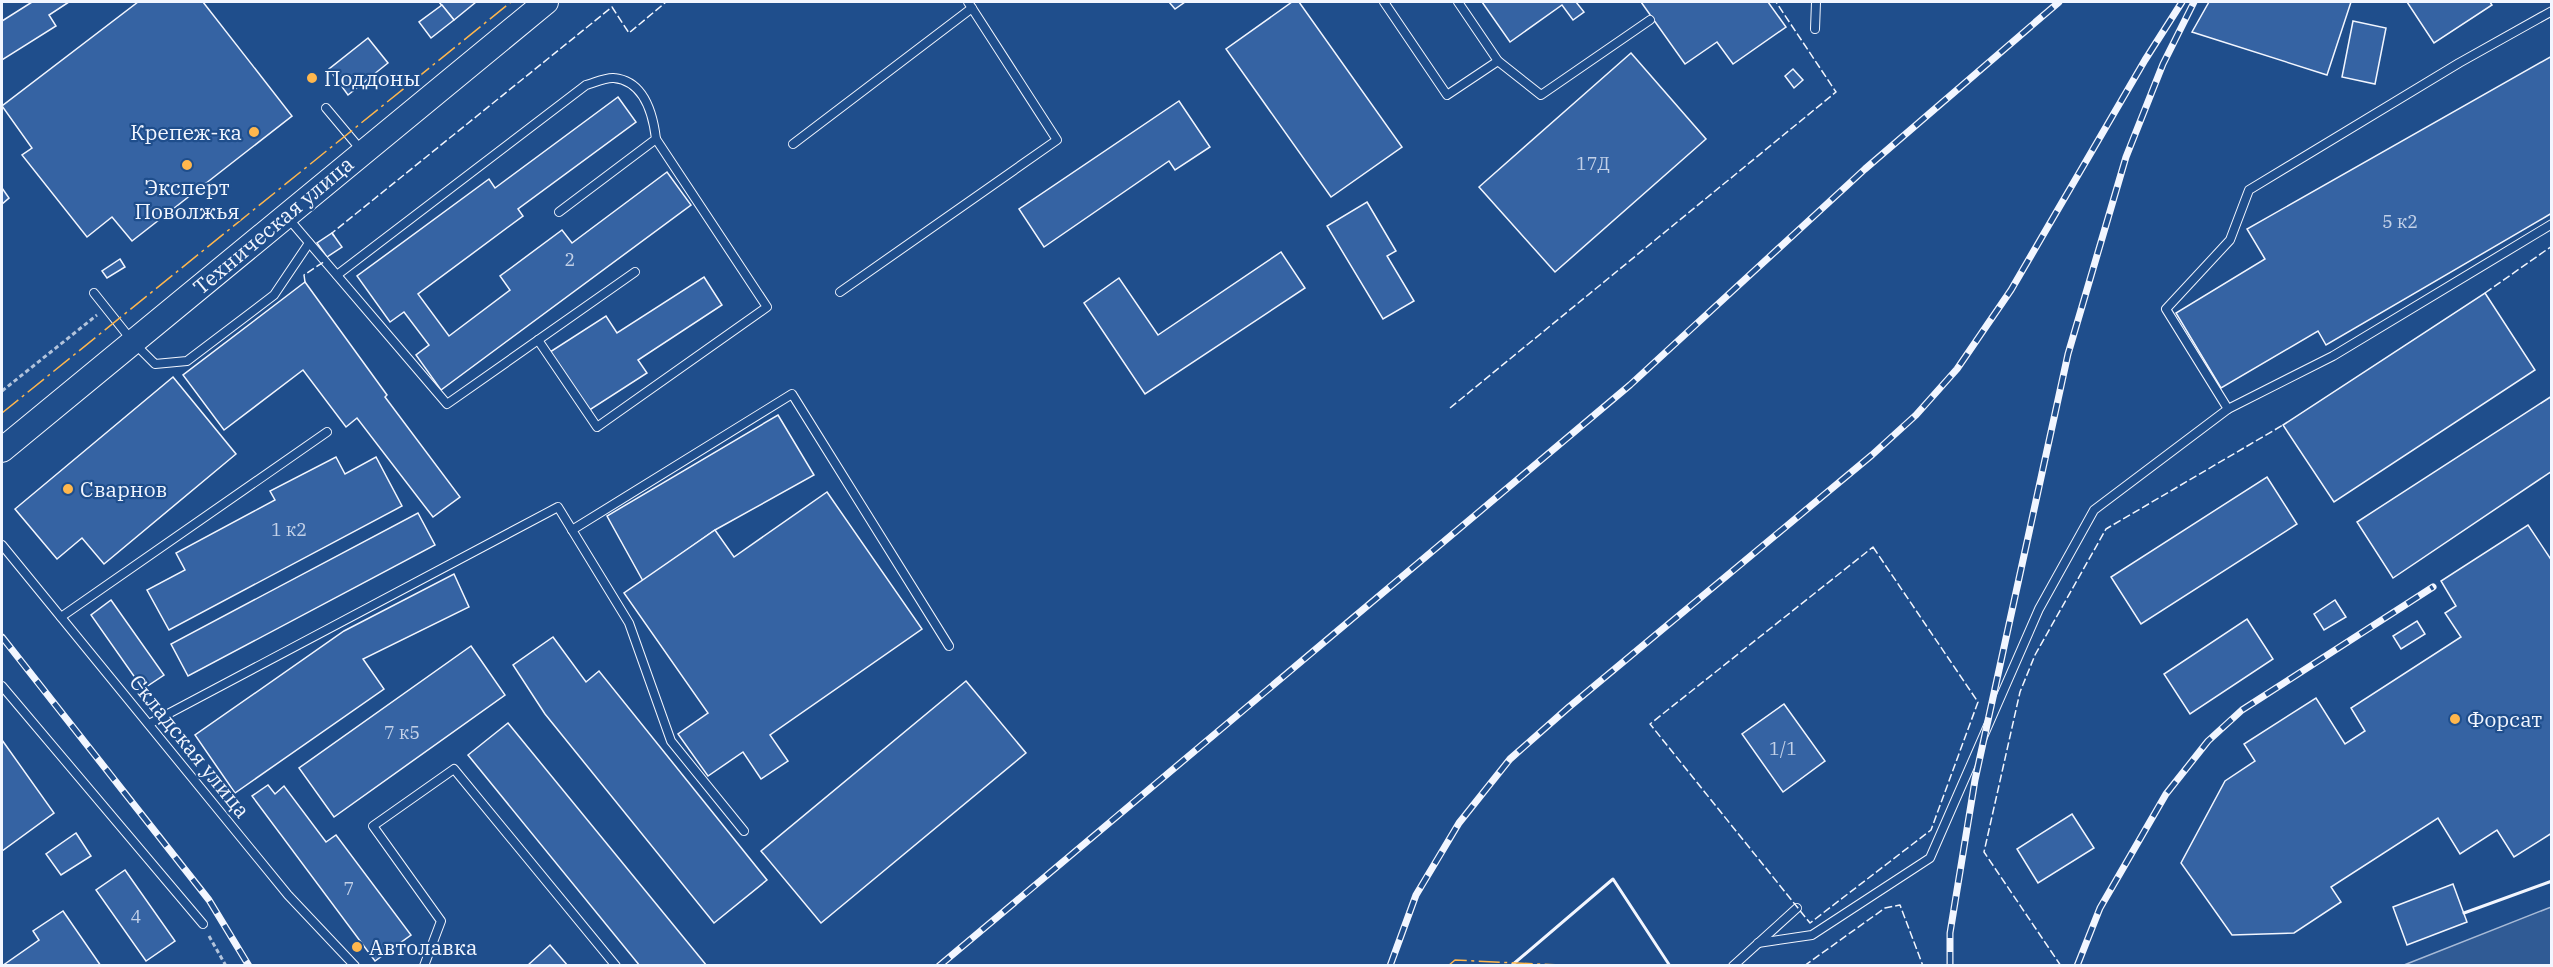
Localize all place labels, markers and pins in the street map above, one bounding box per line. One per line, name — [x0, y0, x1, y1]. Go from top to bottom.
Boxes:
place label: Поддоны — [324, 64, 420, 92]
marker: Поддоны — [305, 71, 319, 85]
place label: Крепеж-ка — [130, 118, 242, 146]
marker: Крепеж-ка — [247, 125, 261, 139]
marker: Эксперт Поволжья — [180, 158, 194, 172]
place label: Эксперт Поволжья — [134, 173, 240, 225]
place label: Сварнов — [80, 475, 167, 503]
marker: Сварнов — [61, 482, 75, 496]
place label: Форсат — [2467, 705, 2542, 733]
marker: Форсат — [2448, 712, 2462, 726]
place label: Автолавка — [369, 933, 477, 961]
marker: Автолавка — [350, 940, 364, 954]

